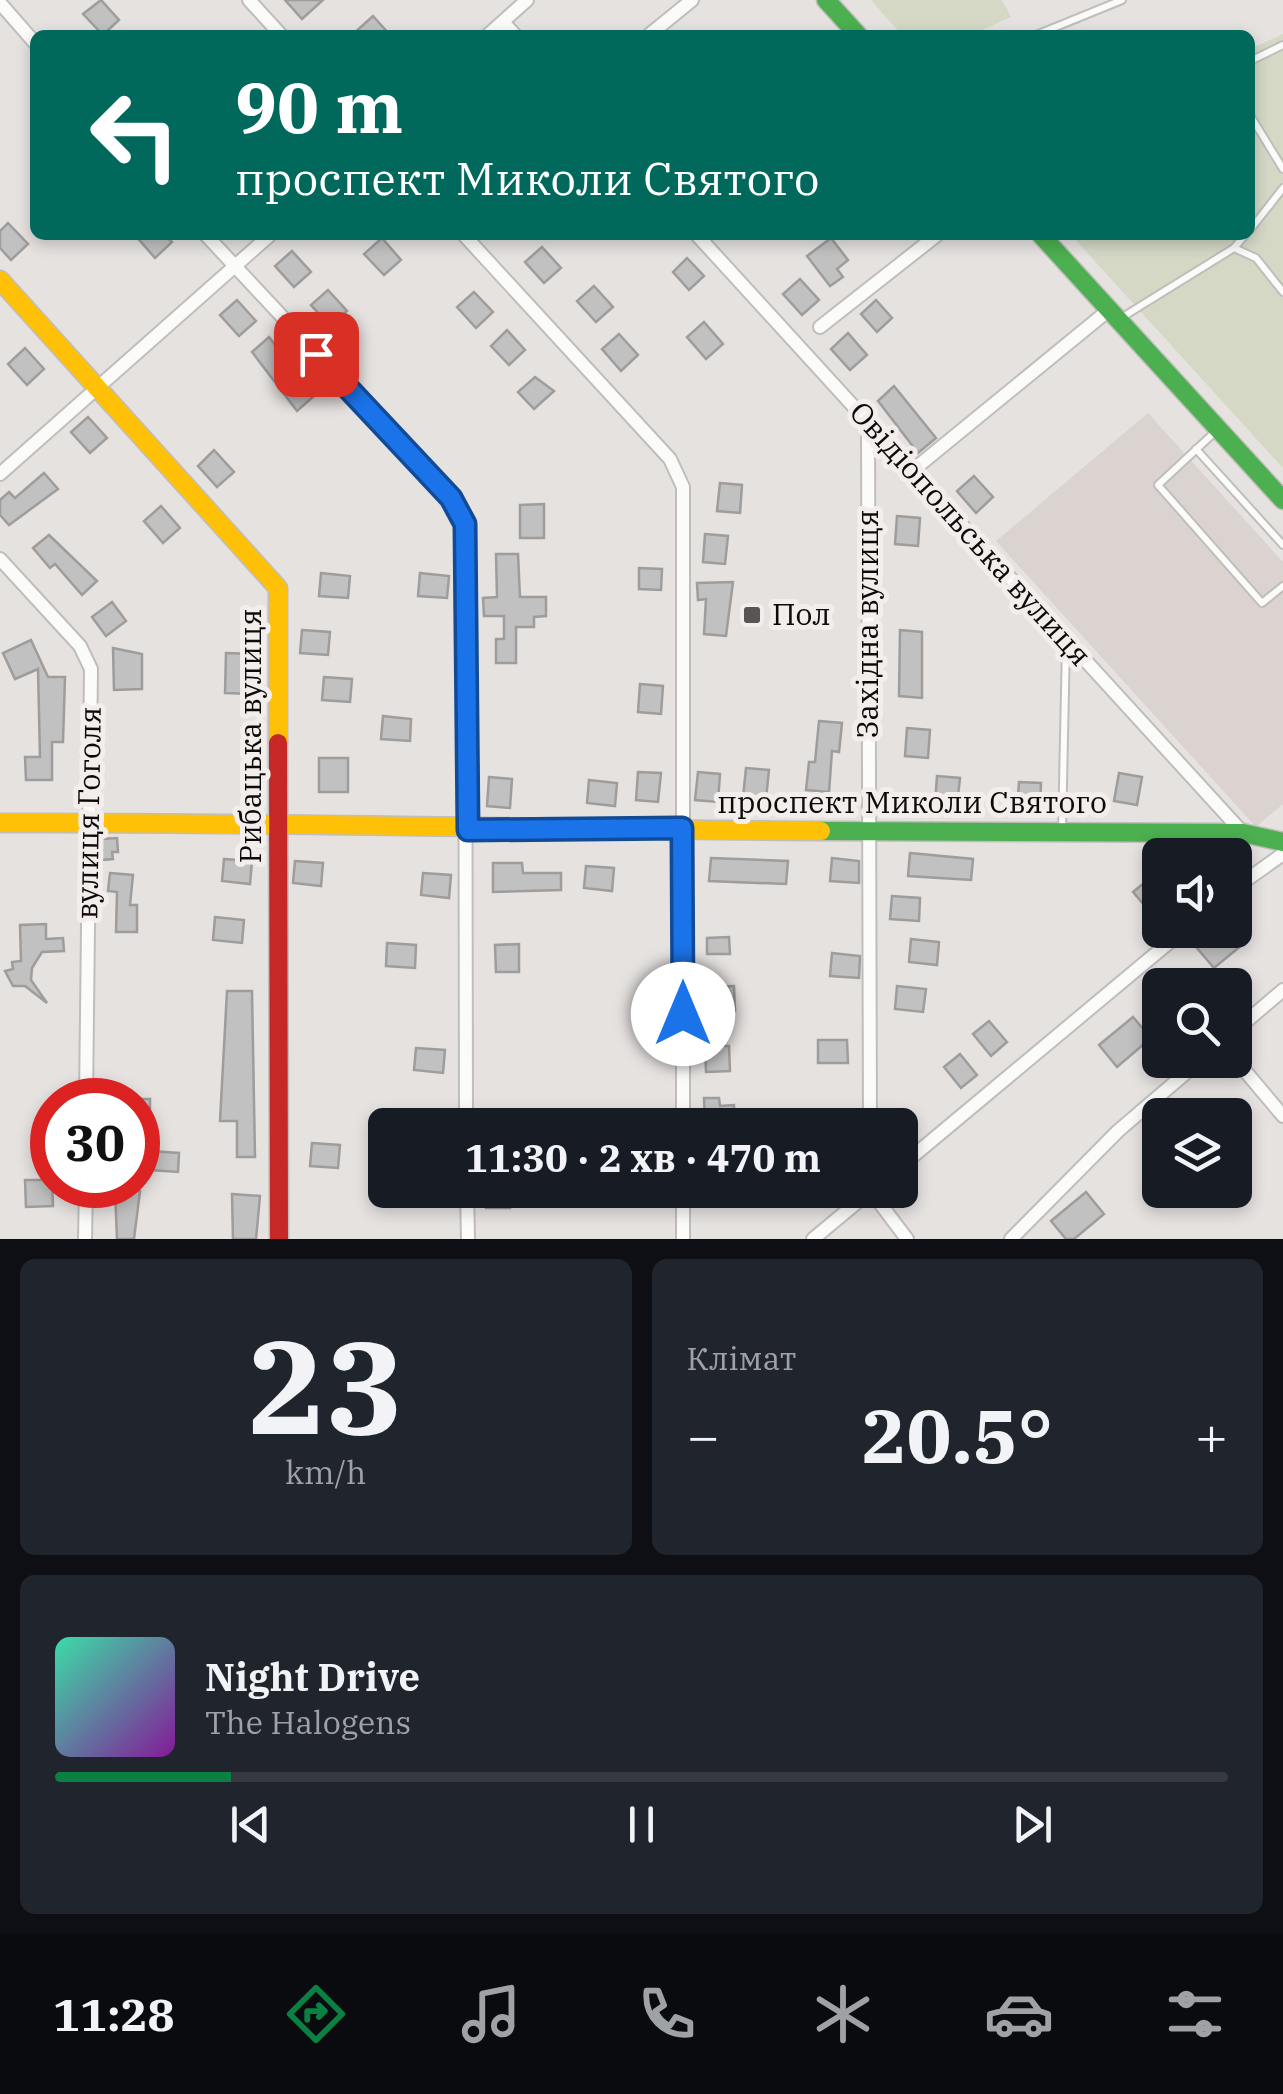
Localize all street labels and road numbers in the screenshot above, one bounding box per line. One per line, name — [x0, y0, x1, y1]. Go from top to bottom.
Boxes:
street label: Овідіопольська вулиця — [842, 392, 1100, 674]
street label: Західна вулиця — [847, 509, 886, 739]
street label: Рибацька вулиця — [230, 608, 269, 864]
street label: вулиця Гоголя — [66, 706, 109, 920]
street label: проспект Миколи Святого — [717, 782, 1107, 821]

